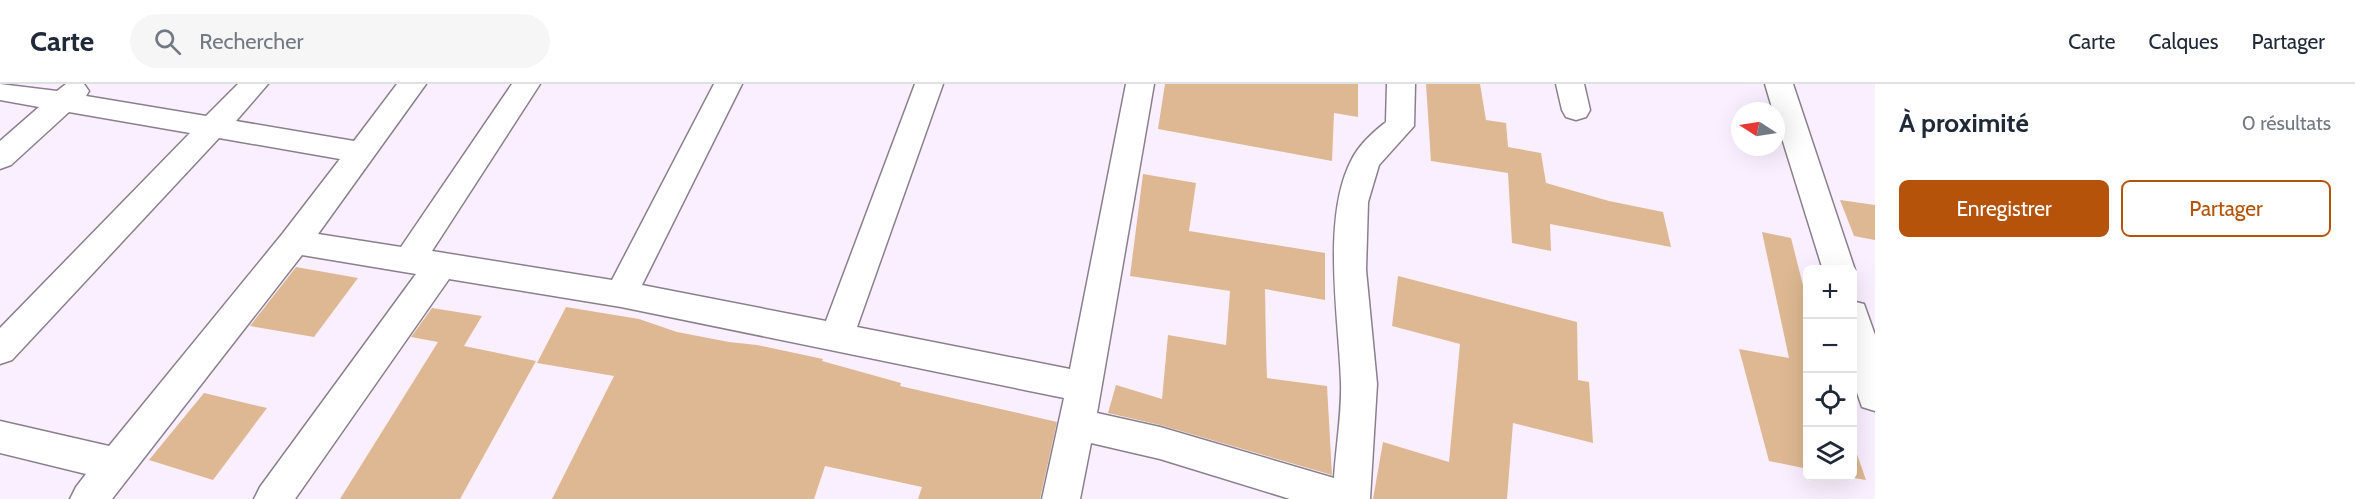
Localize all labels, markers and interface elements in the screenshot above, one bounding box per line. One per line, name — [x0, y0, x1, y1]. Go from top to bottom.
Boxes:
search box — [130, 14, 550, 68]
text: Carte — [30, 24, 94, 58]
icon: search — [151, 25, 184, 58]
text: Rechercher — [199, 28, 303, 55]
text: Carte — [2068, 29, 2116, 54]
text: Calques — [2149, 29, 2219, 54]
text: Partager — [2252, 29, 2325, 54]
north arrow — [1731, 102, 1785, 156]
text: À proximité — [1899, 107, 2029, 139]
text: 0 résultats — [2242, 111, 2331, 135]
button: Enregistrer — [1899, 180, 2109, 237]
button: Partager — [2121, 180, 2331, 237]
map controls — [1803, 265, 1857, 481]
button: + — [1803, 265, 1857, 319]
button: − — [1803, 319, 1857, 373]
button: locate — [1803, 373, 1857, 427]
button: layers — [1803, 427, 1857, 481]

